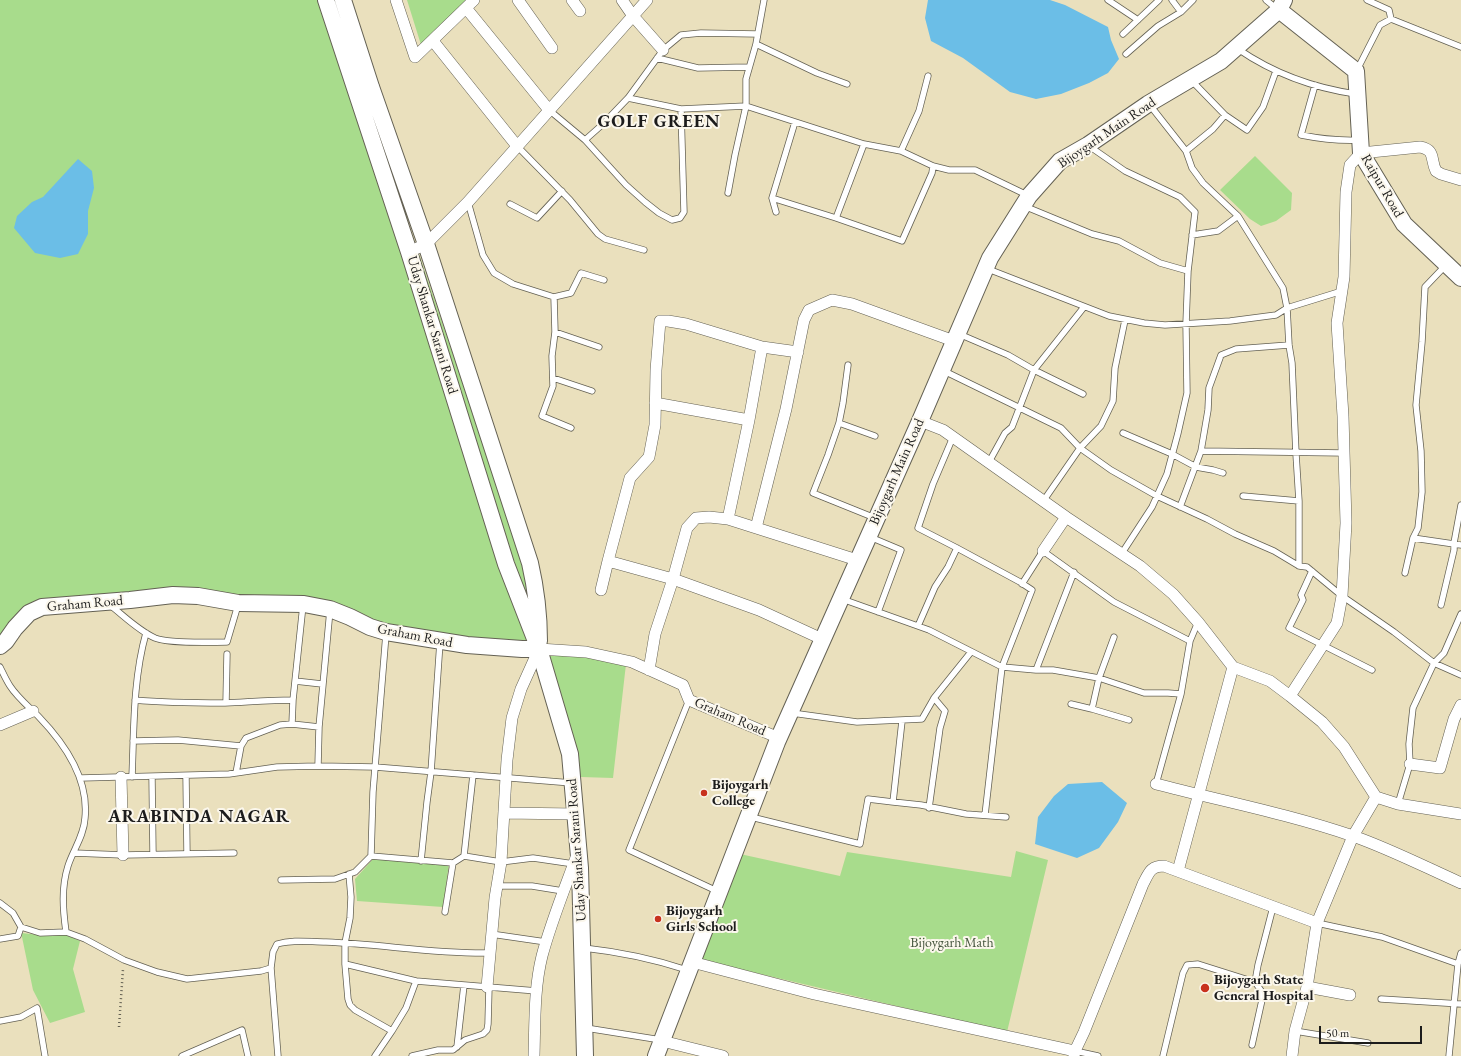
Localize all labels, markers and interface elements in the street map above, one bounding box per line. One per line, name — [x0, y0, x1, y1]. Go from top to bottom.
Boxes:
street label: Bijoygarh Main Road — [1055, 94, 1159, 172]
district label: GOLF GREEN — [597, 111, 721, 133]
street label: Raipur Road — [1357, 151, 1407, 221]
street label: Uday Shankar Sarani Road — [403, 254, 461, 396]
street label: Bijoygarh Main Road — [866, 416, 928, 528]
street label: Graham Road — [46, 592, 124, 616]
street label: Graham Road — [376, 620, 454, 652]
street label: Graham Road — [692, 694, 768, 740]
place label: Bijoygarh College — [712, 777, 769, 810]
street label: Uday Shankar Sarani Road — [564, 778, 590, 922]
marker: Bijoygarh College — [699, 788, 709, 798]
district label: ARABINDA NAGAR — [108, 806, 290, 828]
place label: Bijoygarh Girls School — [666, 903, 737, 936]
marker: Bijoygarh Girls School — [653, 914, 663, 924]
park label: Bijoygarh Math — [910, 935, 994, 951]
place label: Bijoygarh State General Hospital — [1214, 972, 1313, 1004]
marker: Bijoygarh State General Hospital — [1199, 982, 1211, 994]
scale bar — [1321, 1018, 1424, 1044]
text: 50 m — [1326, 1025, 1349, 1041]

